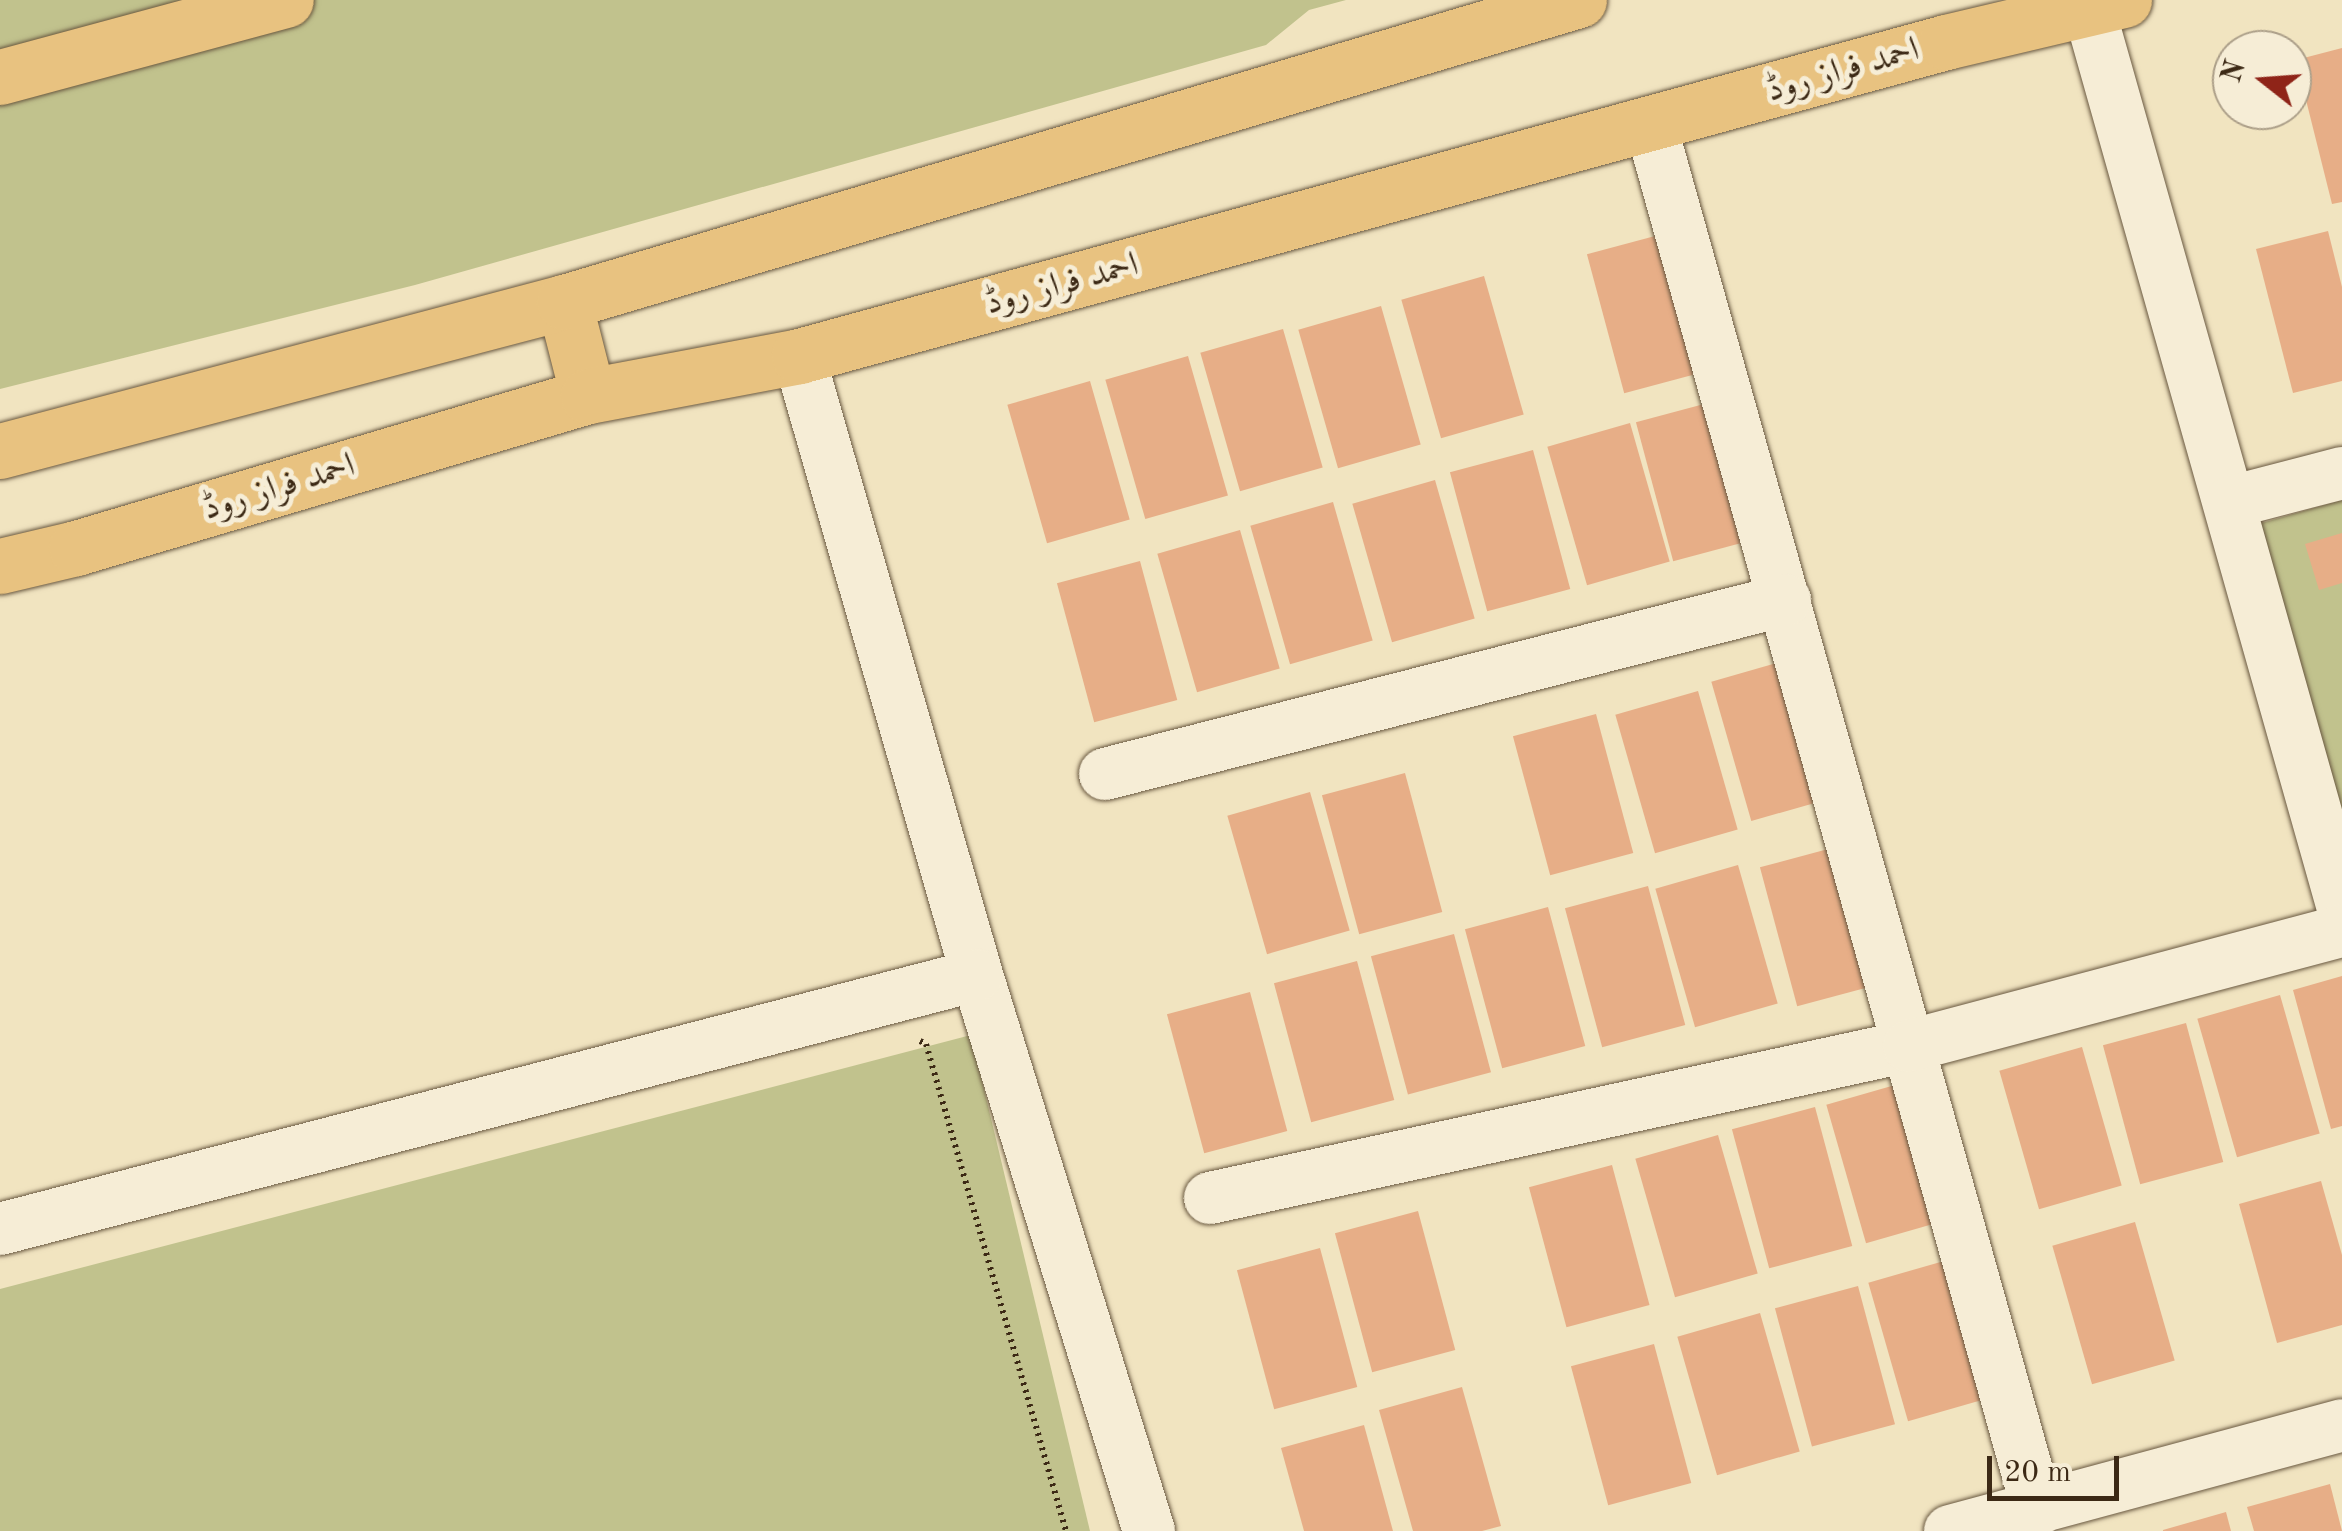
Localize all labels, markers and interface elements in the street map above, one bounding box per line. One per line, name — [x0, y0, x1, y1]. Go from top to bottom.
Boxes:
street label: احمد فراز روڈ — [1762, 29, 1924, 113]
north arrow — [2212, 30, 2312, 130]
text: N — [2219, 57, 2252, 86]
street label: احمد فراز روڈ — [981, 244, 1143, 326]
street label: احمد فراز روڈ — [198, 445, 360, 531]
scale bar — [1992, 1436, 2124, 1498]
text: 20 m — [2004, 1458, 2071, 1488]

